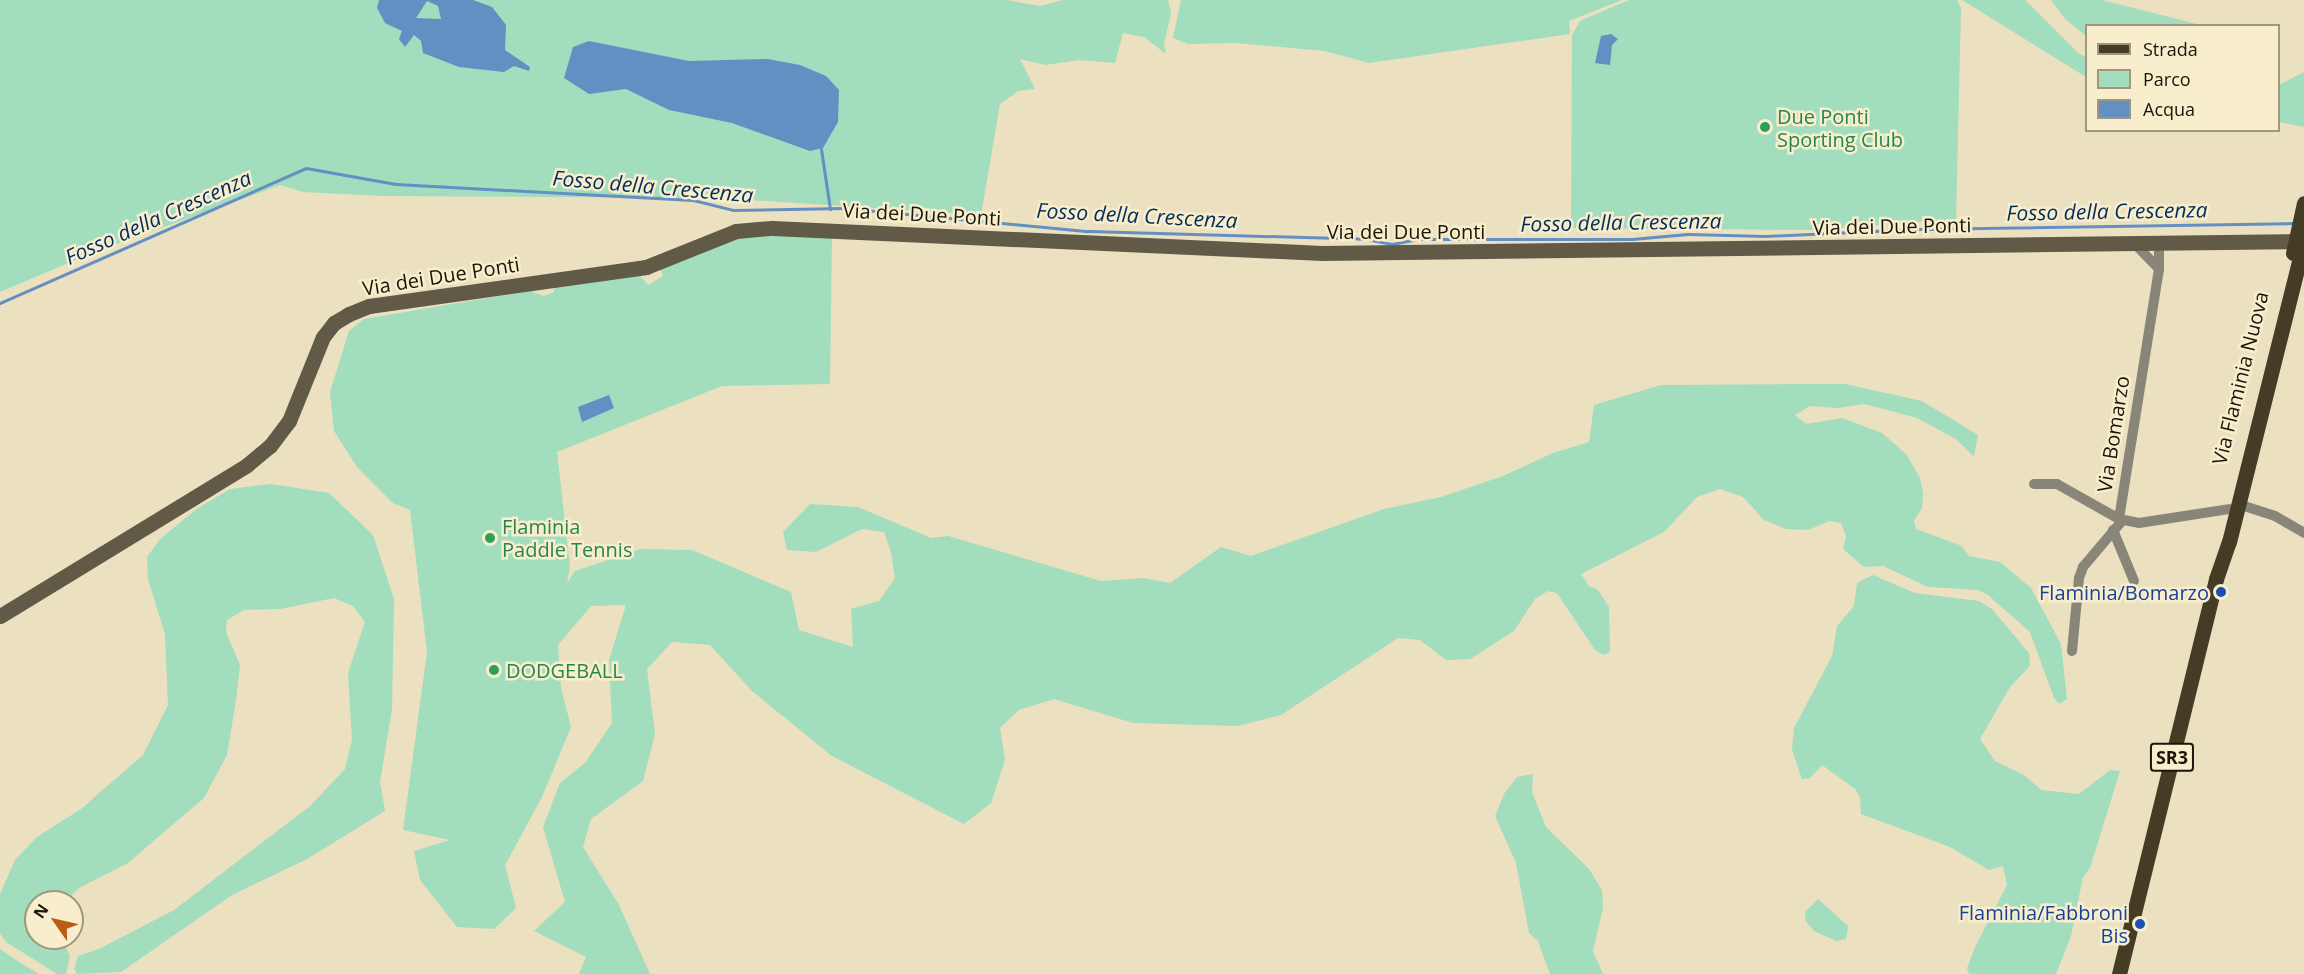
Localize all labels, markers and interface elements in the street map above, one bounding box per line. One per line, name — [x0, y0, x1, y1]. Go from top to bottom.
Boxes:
legend — [2085, 24, 2280, 132]
text: Strada — [2143, 37, 2198, 61]
text: Parco — [2143, 67, 2191, 91]
text: Acqua — [2143, 97, 2195, 121]
place label: Due Ponti Sporting Club — [1777, 104, 1903, 151]
marker: Due Ponti Sporting Club — [1758, 120, 1772, 134]
water label: Fosso della Crescenza — [61, 165, 255, 269]
water label: Fosso della Crescenza — [552, 165, 754, 207]
water label: Fosso della Crescenza — [1036, 197, 1238, 233]
water label: Fosso della Crescenza — [2006, 197, 2208, 225]
street label: Via dei Due Ponti — [842, 198, 1002, 230]
water label: Fosso della Crescenza — [1520, 208, 1722, 236]
street label: Via dei Due Ponti — [1812, 213, 1972, 239]
street label: Via dei Due Ponti — [1327, 219, 1485, 243]
street label: Via dei Due Ponti — [361, 252, 521, 300]
street label: Via Flaminia Nuova — [2207, 289, 2273, 467]
street label: Via Bomarzo — [2092, 374, 2134, 494]
place label: Flaminia Paddle Tennis — [502, 514, 632, 561]
marker: Flaminia Paddle Tennis — [483, 531, 497, 545]
place label: Flaminia/Bomarzo — [2039, 580, 2209, 604]
marker: Flaminia/Bomarzo — [2214, 585, 2228, 599]
place label: DODGEBALL — [506, 658, 623, 682]
marker: DODGEBALL — [487, 663, 501, 677]
road number: SR3 — [2150, 742, 2194, 772]
north arrow — [24, 890, 84, 950]
text: N — [28, 900, 53, 923]
place label: Flaminia/Fabbroni Bis — [1959, 900, 2128, 947]
marker: Flaminia/Fabbroni Bis — [2133, 917, 2147, 931]

